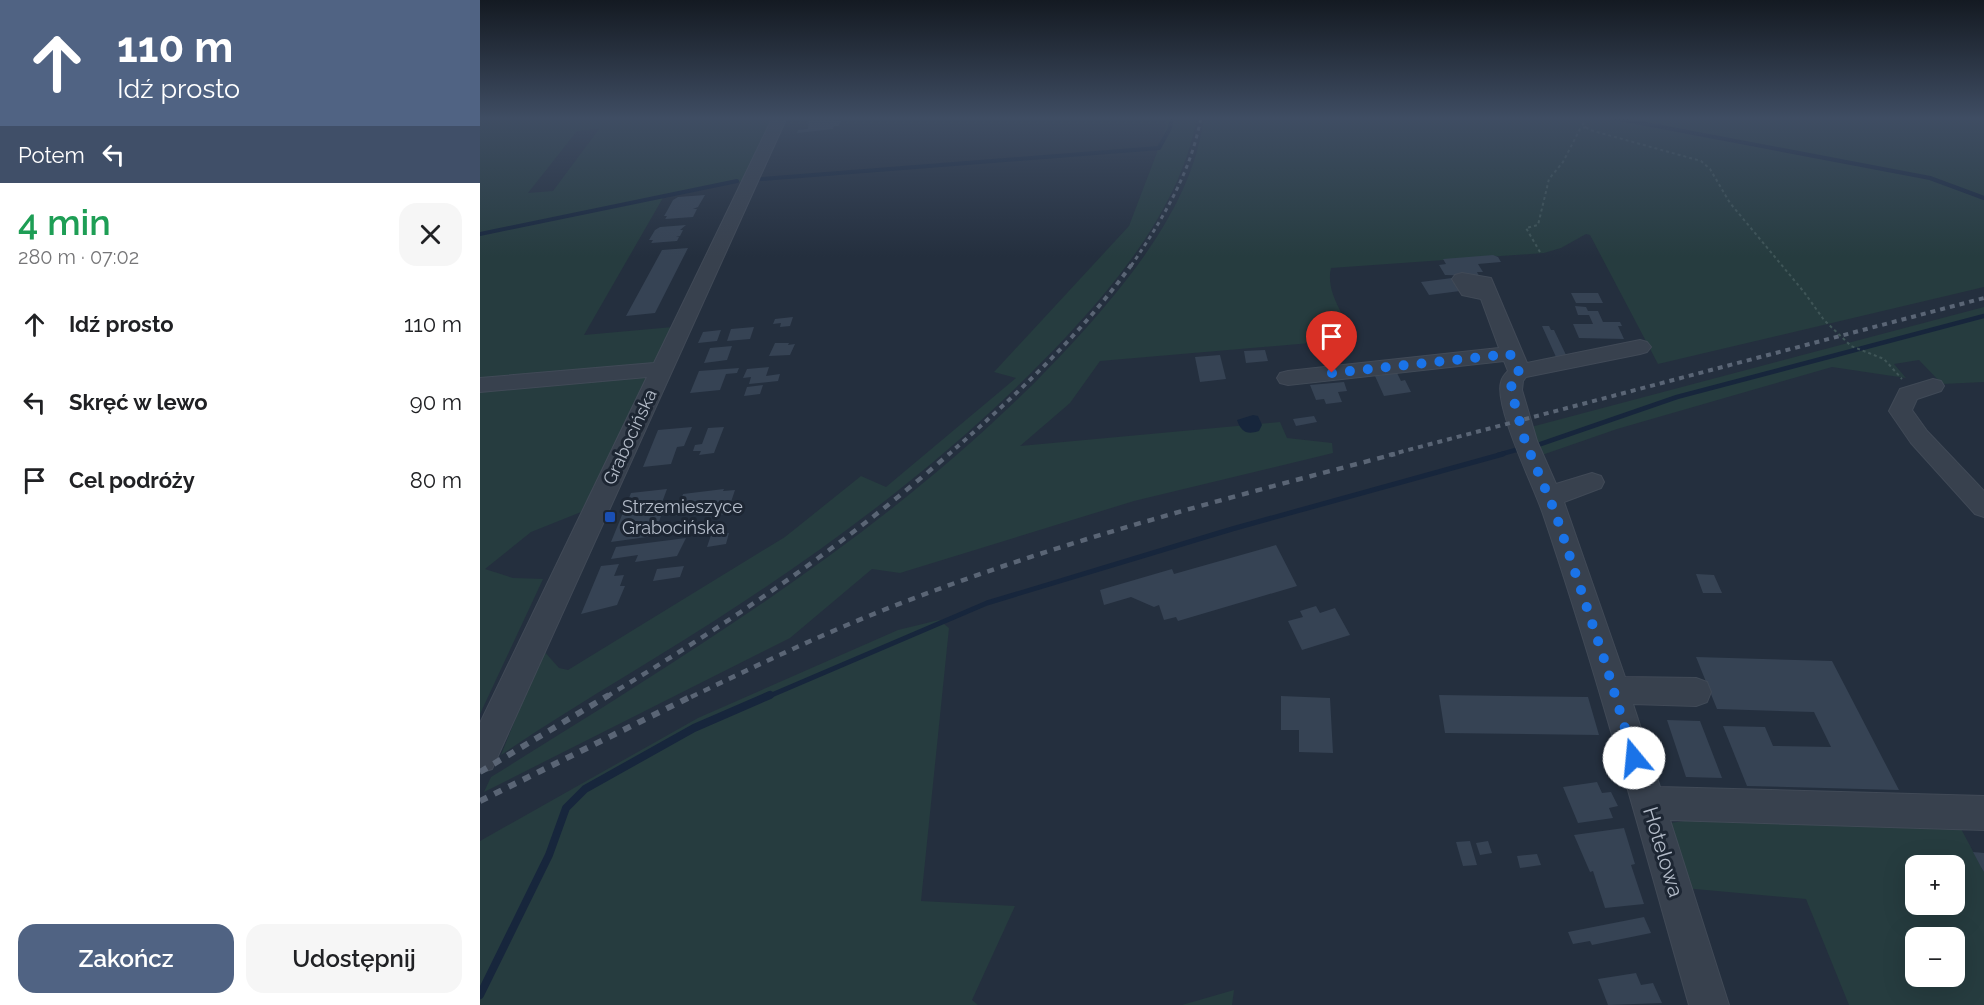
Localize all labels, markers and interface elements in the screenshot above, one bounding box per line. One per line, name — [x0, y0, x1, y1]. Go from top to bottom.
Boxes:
text: 110 m — [117, 23, 233, 72]
icon: ahead — [18, 24, 96, 102]
text: Idź prosto — [117, 73, 240, 104]
icon: left — [97, 138, 130, 171]
text: Potem — [18, 142, 85, 168]
text: 4 min — [18, 201, 111, 243]
button: close — [399, 203, 462, 266]
text: 280 m · 07:02 — [18, 245, 139, 269]
icon: ahead — [18, 308, 51, 341]
text: Idź prosto — [69, 311, 174, 337]
text: 110 m — [404, 311, 462, 337]
pin — [1306, 311, 1357, 373]
icon: arrive — [1315, 320, 1348, 353]
icon: left — [18, 386, 51, 419]
street label: Grabocińska — [598, 386, 661, 488]
text: Skręć w lewo — [69, 389, 208, 415]
text: 90 m — [410, 389, 462, 415]
icon: arrive — [18, 464, 51, 497]
text: Cel podróży — [69, 467, 195, 493]
text: 80 m — [410, 467, 462, 493]
place label: Strzemieszyce Grabocińska — [622, 496, 743, 538]
marker: Strzemieszyce Grabocińska — [603, 510, 617, 524]
position arrow — [1602, 726, 1666, 790]
street label: Hotelowa — [1638, 804, 1689, 900]
map controls — [1905, 855, 1965, 987]
button: + — [1905, 855, 1965, 915]
button: Zakończ — [18, 924, 234, 993]
button: Udostępnij — [246, 924, 462, 993]
button: − — [1905, 927, 1965, 987]

